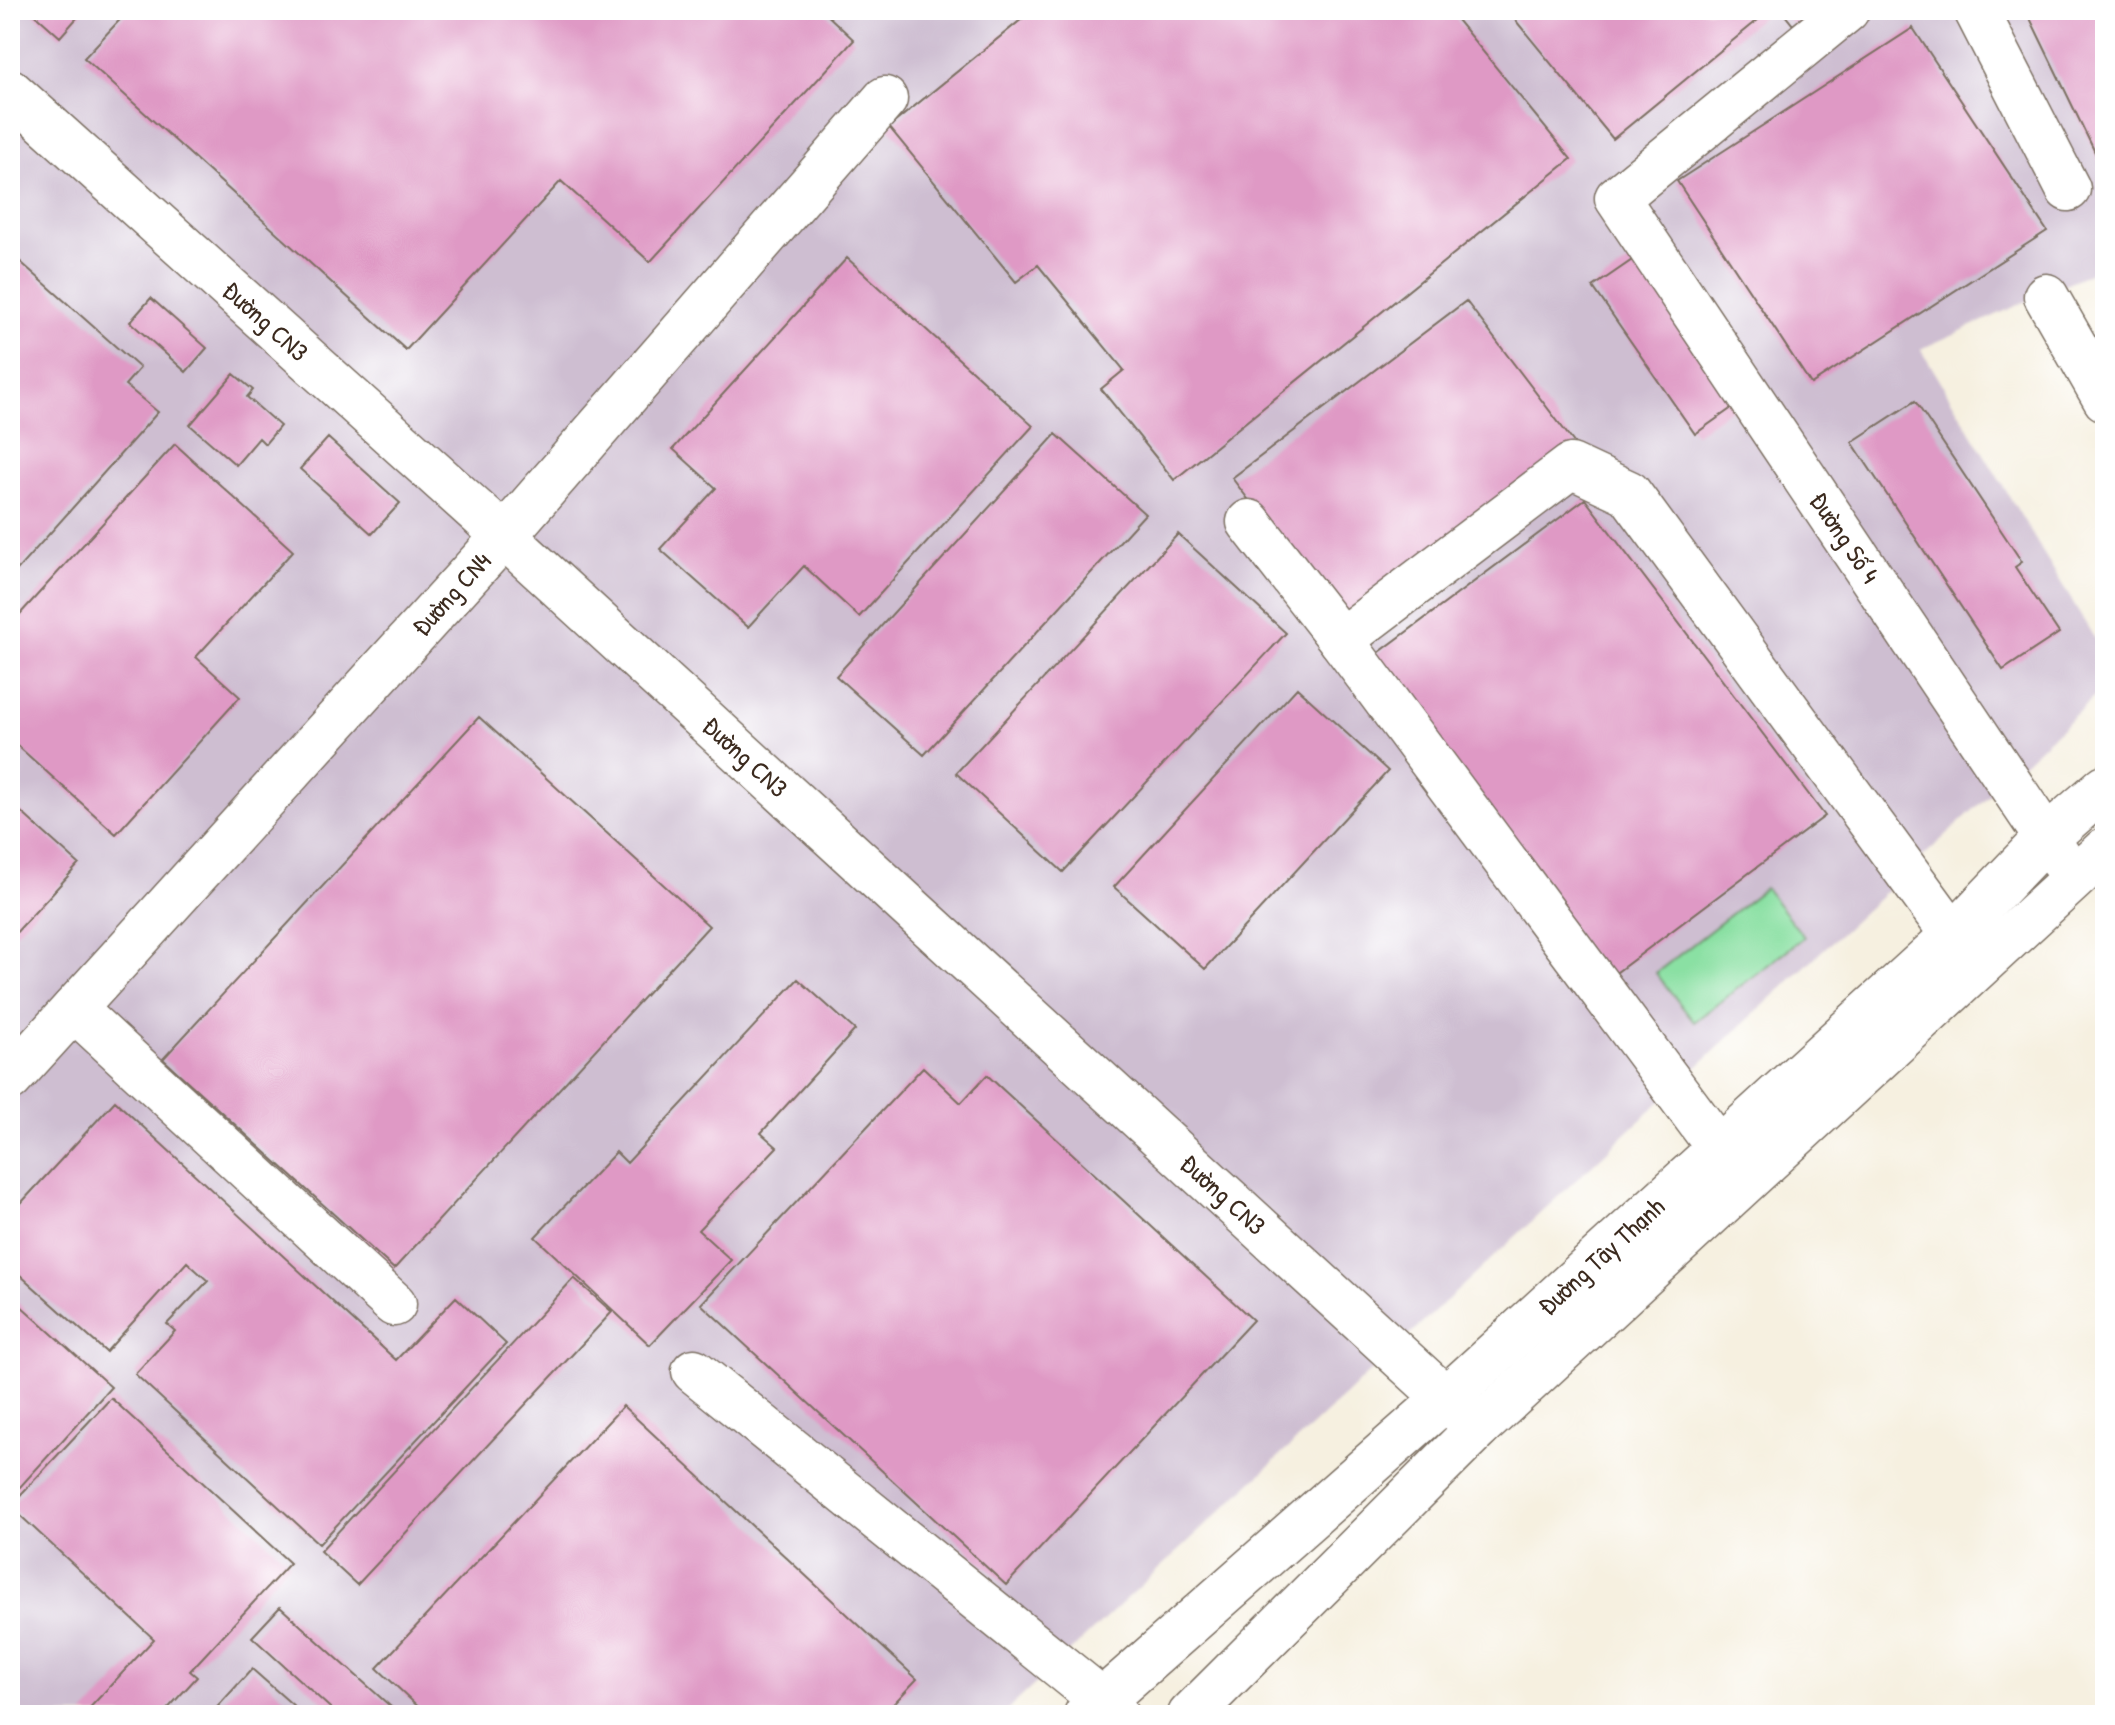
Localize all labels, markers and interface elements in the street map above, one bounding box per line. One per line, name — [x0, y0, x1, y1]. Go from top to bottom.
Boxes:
street label: Đường CN3 — [215, 273, 316, 369]
street label: Đường Số 4 — [1802, 485, 1888, 590]
street label: Đường CN4 — [404, 544, 498, 643]
street label: Đường CN3 — [695, 708, 796, 805]
street label: Đường CN3 — [1173, 1146, 1274, 1242]
street label: Đường Tây Thạnh — [1530, 1189, 1672, 1323]

